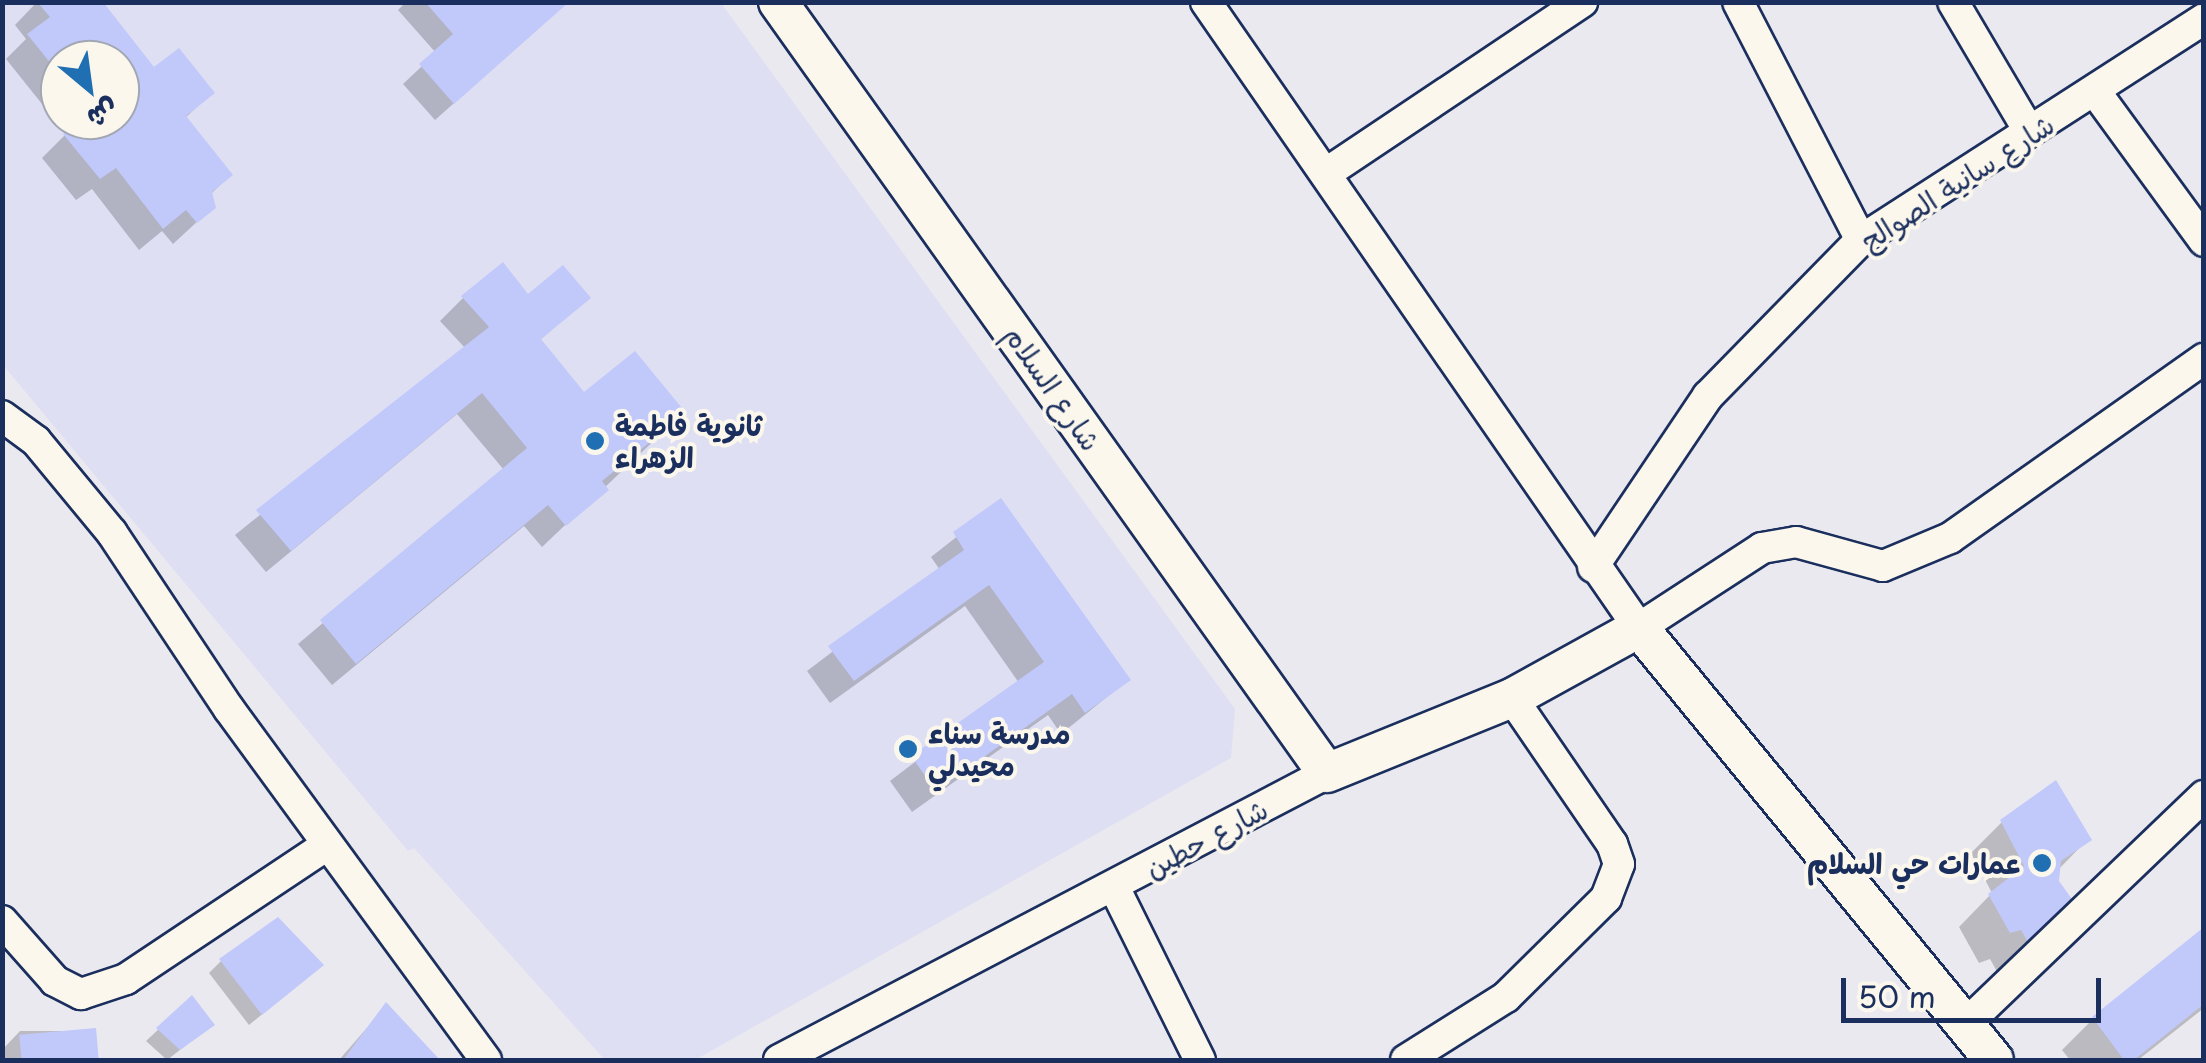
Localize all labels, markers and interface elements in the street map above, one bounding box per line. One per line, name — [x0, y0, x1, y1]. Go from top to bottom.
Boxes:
north arrow — [40, 40, 140, 140]
text: ش — [80, 89, 128, 141]
street label: شارع سانية الصوالح — [1854, 107, 2060, 257]
street label: شارع السلام — [998, 319, 1108, 457]
place label: ثانوية فاطمة الزهراء — [615, 408, 762, 474]
marker: ثانوية فاطمة الزهراء — [584, 430, 606, 452]
place label: مدرسة سناء محيدلي — [928, 716, 1071, 782]
marker: مدرسة سناء محيدلي — [897, 738, 919, 760]
street label: شارع حطين — [1139, 792, 1273, 884]
place label: عمارات حي السلام — [1807, 846, 2022, 880]
marker: عمارات حي السلام — [2031, 852, 2053, 874]
scale bar — [1846, 958, 2106, 1020]
text: 50 m — [1858, 973, 1936, 1018]

